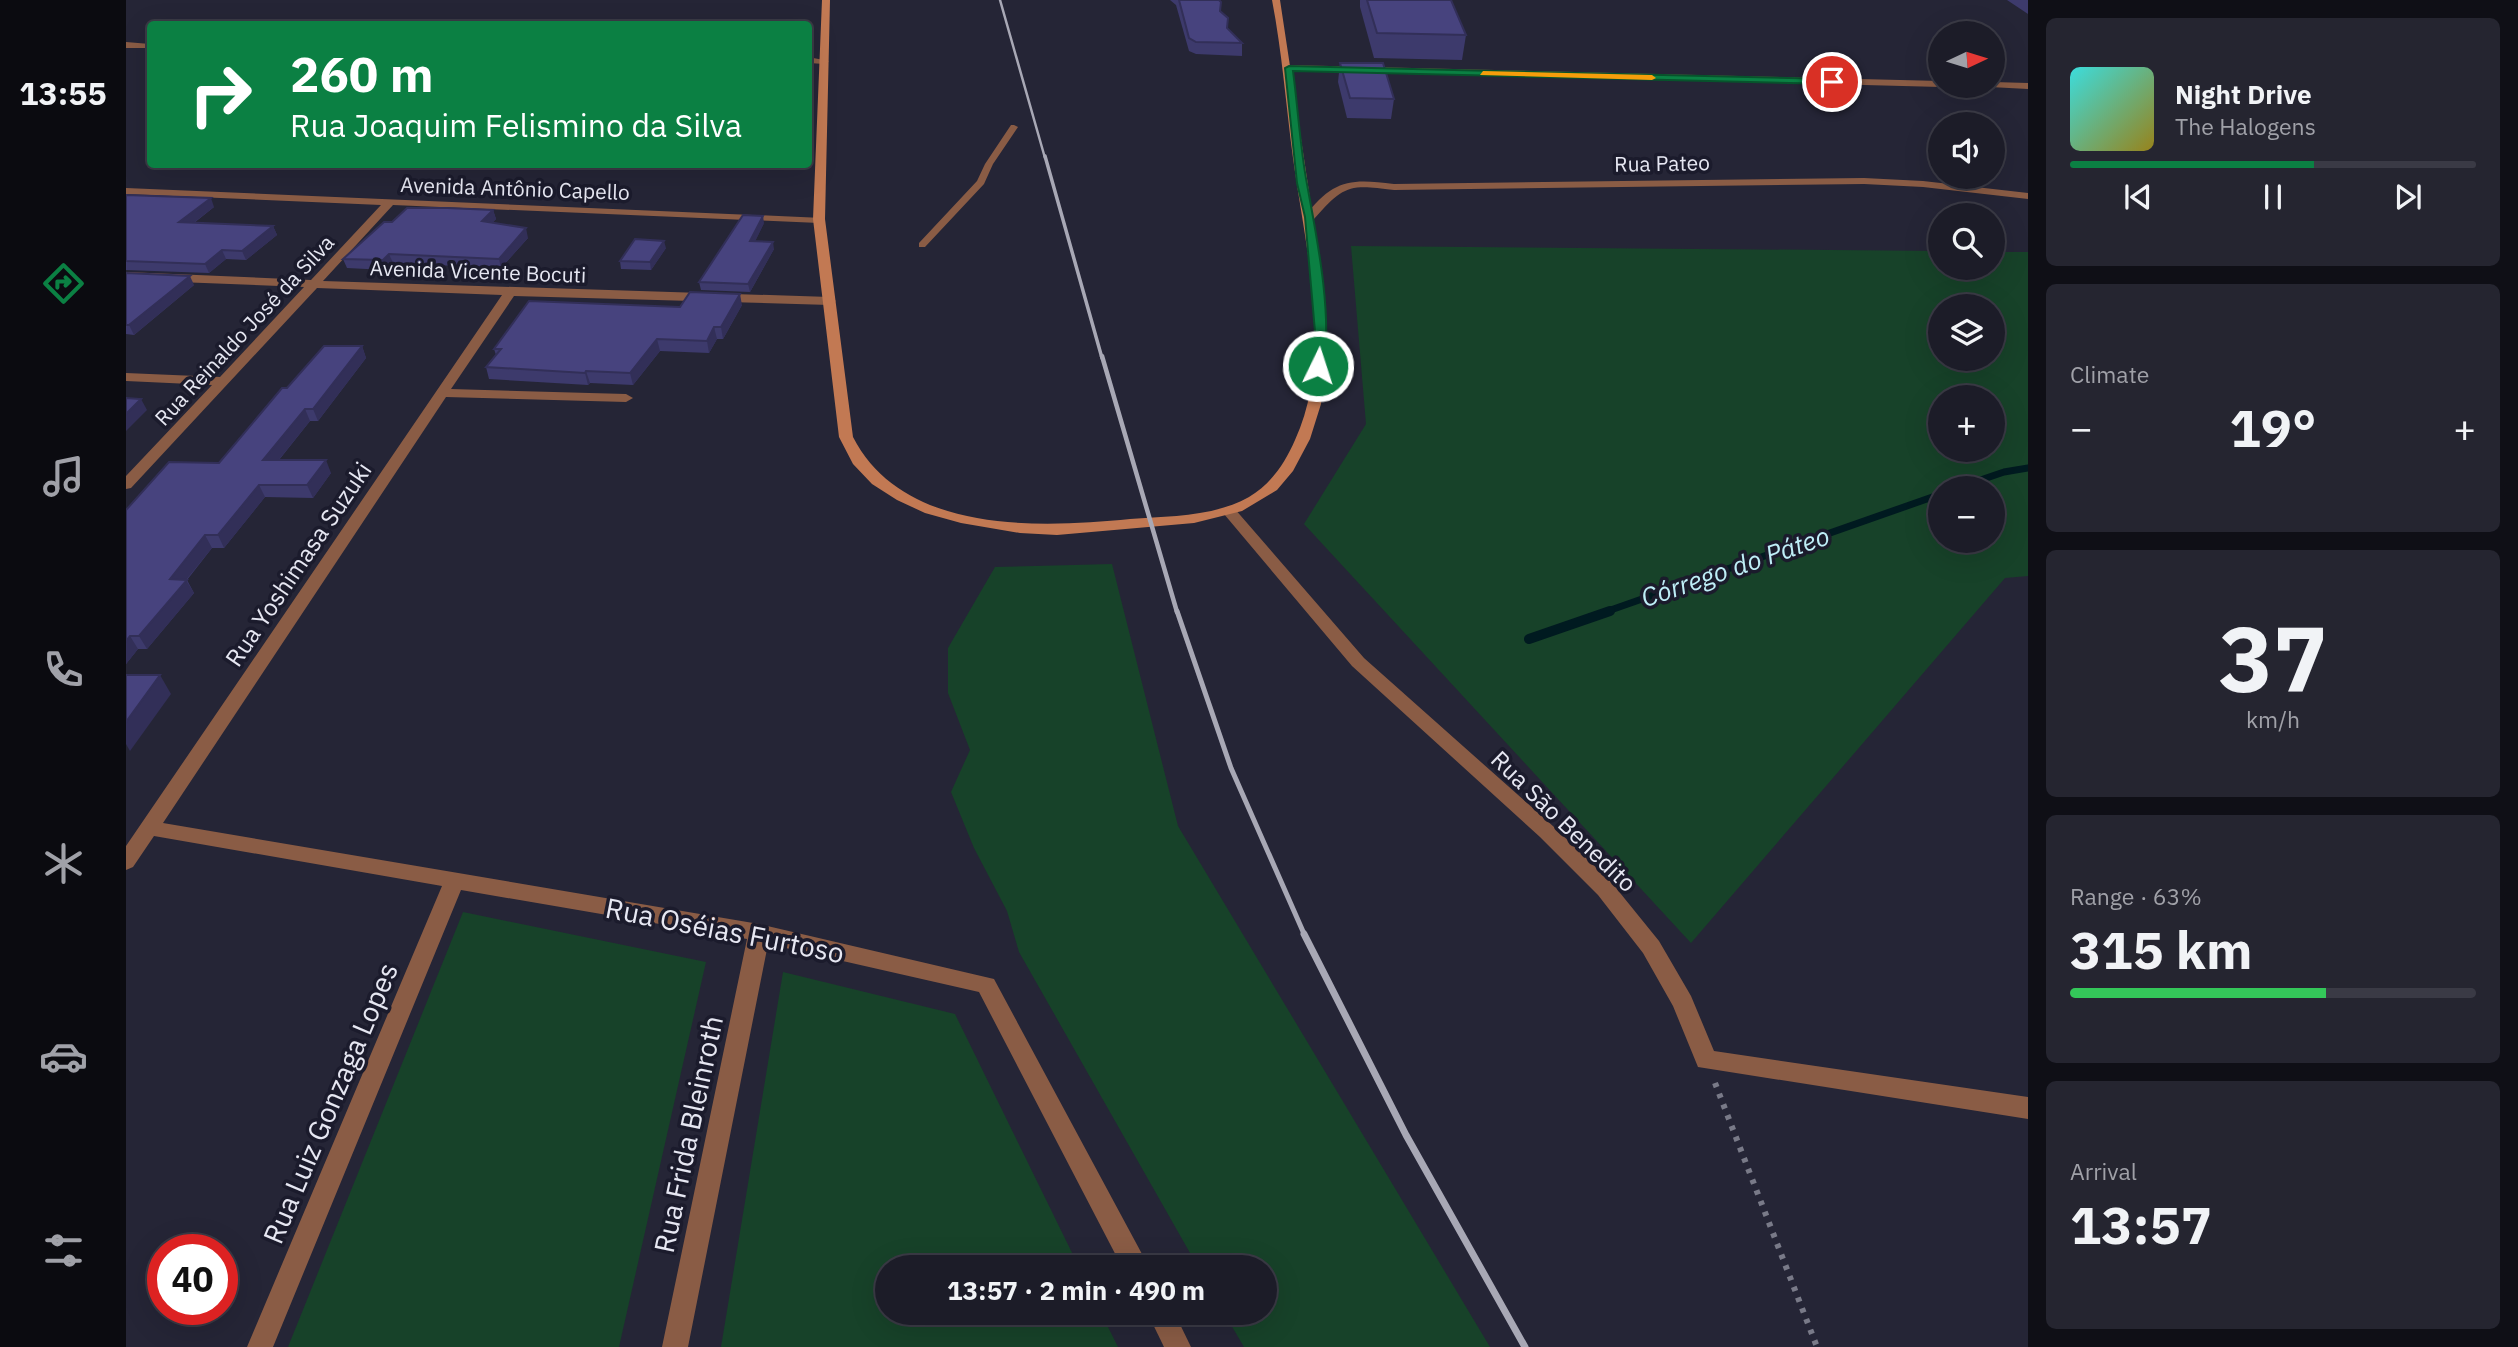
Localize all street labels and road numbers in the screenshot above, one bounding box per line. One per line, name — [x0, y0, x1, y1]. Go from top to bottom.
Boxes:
street label: Rua Pateo — [1614, 148, 1710, 178]
street label: Avenida Antônio Capello — [400, 170, 630, 206]
street label: Rua Reinaldo José da Silva — [148, 229, 340, 431]
street label: Avenida Vicente Bocuti — [369, 253, 587, 289]
street label: Rua Yoshimasa Suzuki — [218, 455, 378, 673]
street label: Rua São Benedito — [1484, 743, 1644, 899]
street label: Rua Oséias Furtoso — [603, 889, 847, 971]
street label: Rua Luiz Gonzaga Lopes — [254, 957, 406, 1249]
street label: Rua Frida Bleinroth — [645, 1012, 731, 1256]

